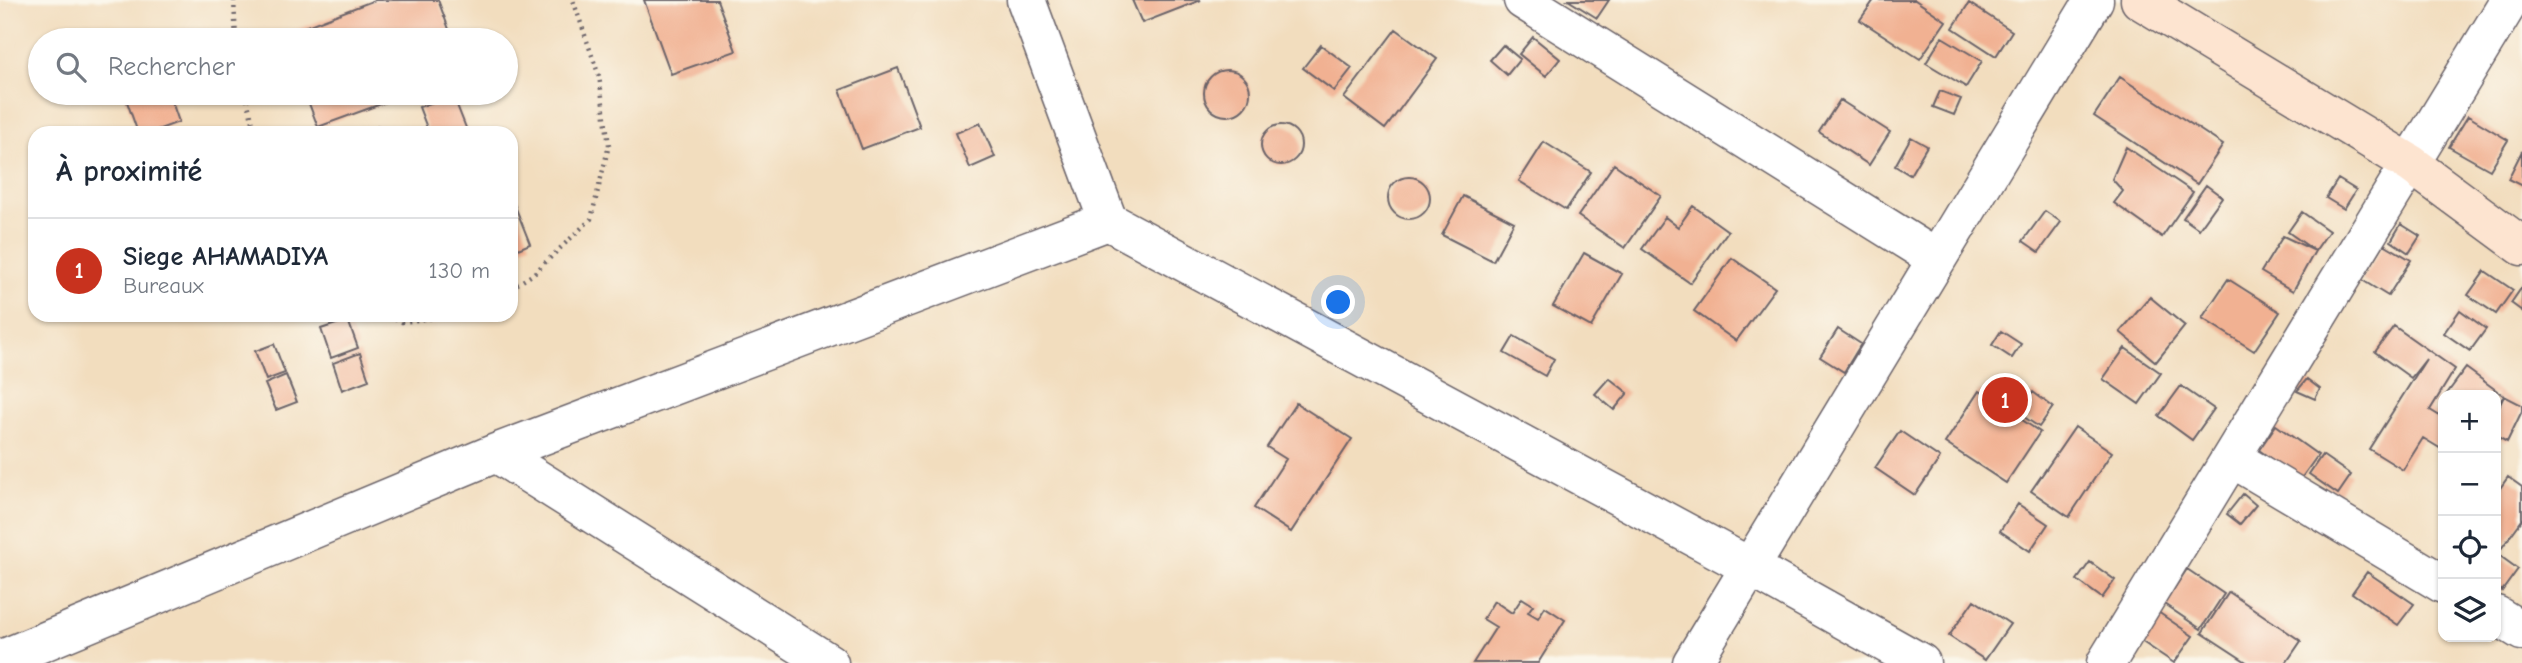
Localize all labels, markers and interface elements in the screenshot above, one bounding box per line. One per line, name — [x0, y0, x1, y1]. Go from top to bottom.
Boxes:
search box — [28, 28, 518, 105]
icon: search — [52, 48, 90, 86]
text: Rechercher — [108, 52, 235, 82]
text: À proximité — [56, 154, 202, 189]
text: Siege AHAMADIYA — [123, 242, 328, 272]
text: 1 — [74, 257, 84, 284]
text: 130 m — [429, 257, 490, 284]
text: Bureaux — [123, 272, 204, 299]
your location — [1321, 285, 1355, 319]
pin: 1 — [1982, 374, 2028, 426]
map controls — [2438, 390, 2501, 642]
button: + — [2438, 390, 2501, 453]
button: − — [2438, 453, 2501, 516]
button: locate — [2438, 516, 2501, 579]
button: layers — [2438, 579, 2501, 642]

